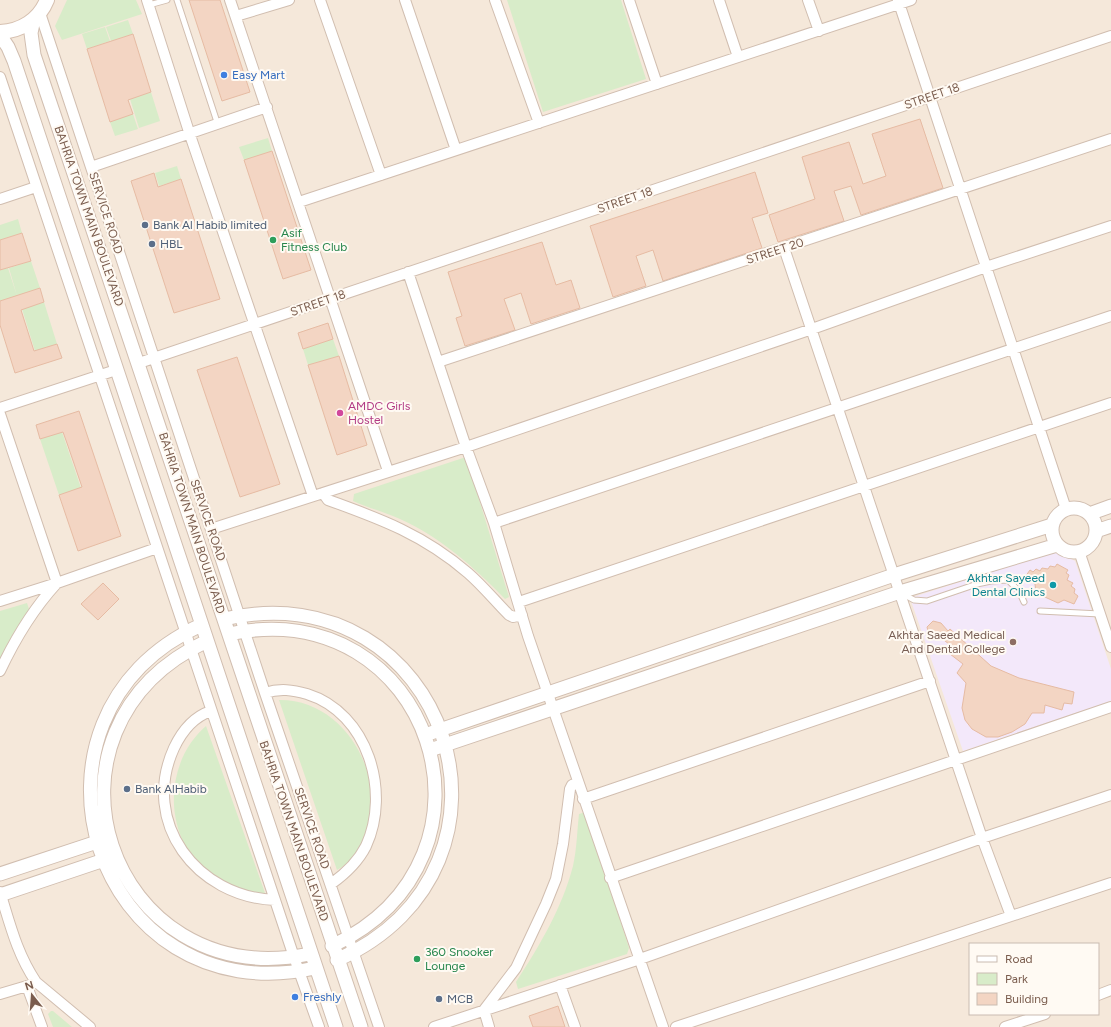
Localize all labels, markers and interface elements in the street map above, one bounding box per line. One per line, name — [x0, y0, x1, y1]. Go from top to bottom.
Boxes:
place label: Easy Mart — [232, 68, 285, 82]
marker: Easy Mart — [219, 70, 229, 80]
street label: STREET 18 — [902, 80, 962, 112]
street label: BAHRIA TOWN MAIN BOULEVARD — [51, 124, 127, 308]
street label: SERVICE ROAD — [86, 170, 126, 256]
street label: STREET 18 — [595, 184, 655, 216]
place label: Bank Al Habib limited — [153, 218, 267, 232]
marker: Bank Al Habib limited — [140, 220, 150, 230]
place label: Asif Fitness Club — [281, 226, 347, 254]
marker: Asif Fitness Club — [268, 235, 278, 245]
street label: STREET 20 — [744, 235, 806, 267]
place label: HBL — [160, 237, 183, 251]
marker: HBL — [147, 239, 157, 249]
street label: STREET 18 — [288, 287, 348, 319]
place label: AMDC Girls Hostel — [348, 399, 411, 427]
marker: AMDC Girls Hostel — [335, 408, 345, 418]
street label: BAHRIA TOWN MAIN BOULEVARD — [156, 431, 228, 615]
street label: SERVICE ROAD — [187, 477, 229, 563]
place label: Akhtar Sayeed Dental Clinics — [967, 571, 1045, 599]
marker: Akhtar Sayeed Dental Clinics — [1048, 580, 1058, 590]
place label: Akhtar Saeed Medical And Dental College — [888, 628, 1005, 656]
marker: Akhtar Saeed Medical And Dental College — [1008, 637, 1018, 647]
street label: BAHRIA TOWN MAIN BOULEVARD — [256, 739, 332, 923]
place label: Bank AlHabib — [135, 782, 207, 796]
marker: Bank AlHabib — [122, 784, 132, 794]
street label: SERVICE ROAD — [291, 785, 333, 871]
legend — [969, 943, 1099, 1015]
place label: 360 Snooker Lounge — [425, 945, 493, 973]
text: Road — [1005, 952, 1033, 966]
marker: 360 Snooker Lounge — [412, 954, 422, 964]
text: Park — [1005, 972, 1028, 986]
north arrow — [12, 975, 52, 1015]
text: N — [23, 978, 35, 993]
place label: Freshly — [303, 990, 342, 1004]
marker: Freshly — [290, 992, 300, 1002]
place label: MCB — [447, 992, 473, 1006]
text: Building — [1005, 992, 1048, 1006]
marker: MCB — [434, 994, 444, 1004]

